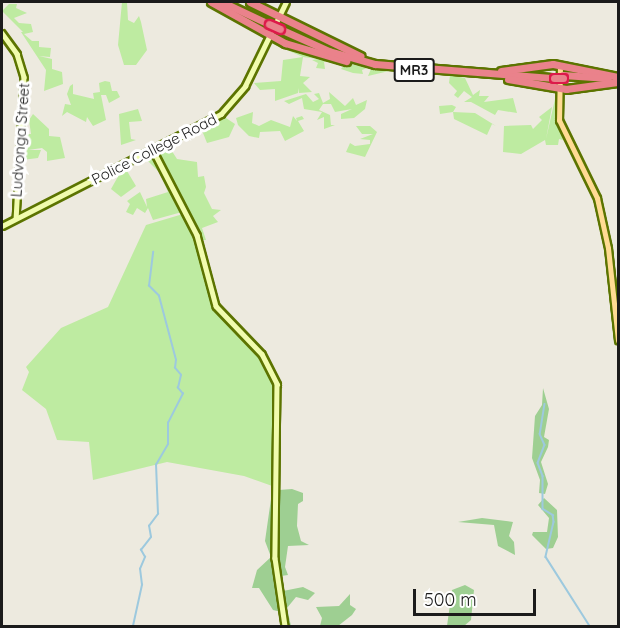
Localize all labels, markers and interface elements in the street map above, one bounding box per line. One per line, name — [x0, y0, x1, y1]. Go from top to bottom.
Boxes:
road number: MR3 — [393, 59, 435, 81]
street label: Ludvonga Street — [7, 82, 33, 198]
street label: Police College Road — [89, 110, 219, 188]
scale bar — [416, 577, 539, 615]
text: 500 m — [424, 588, 477, 611]

